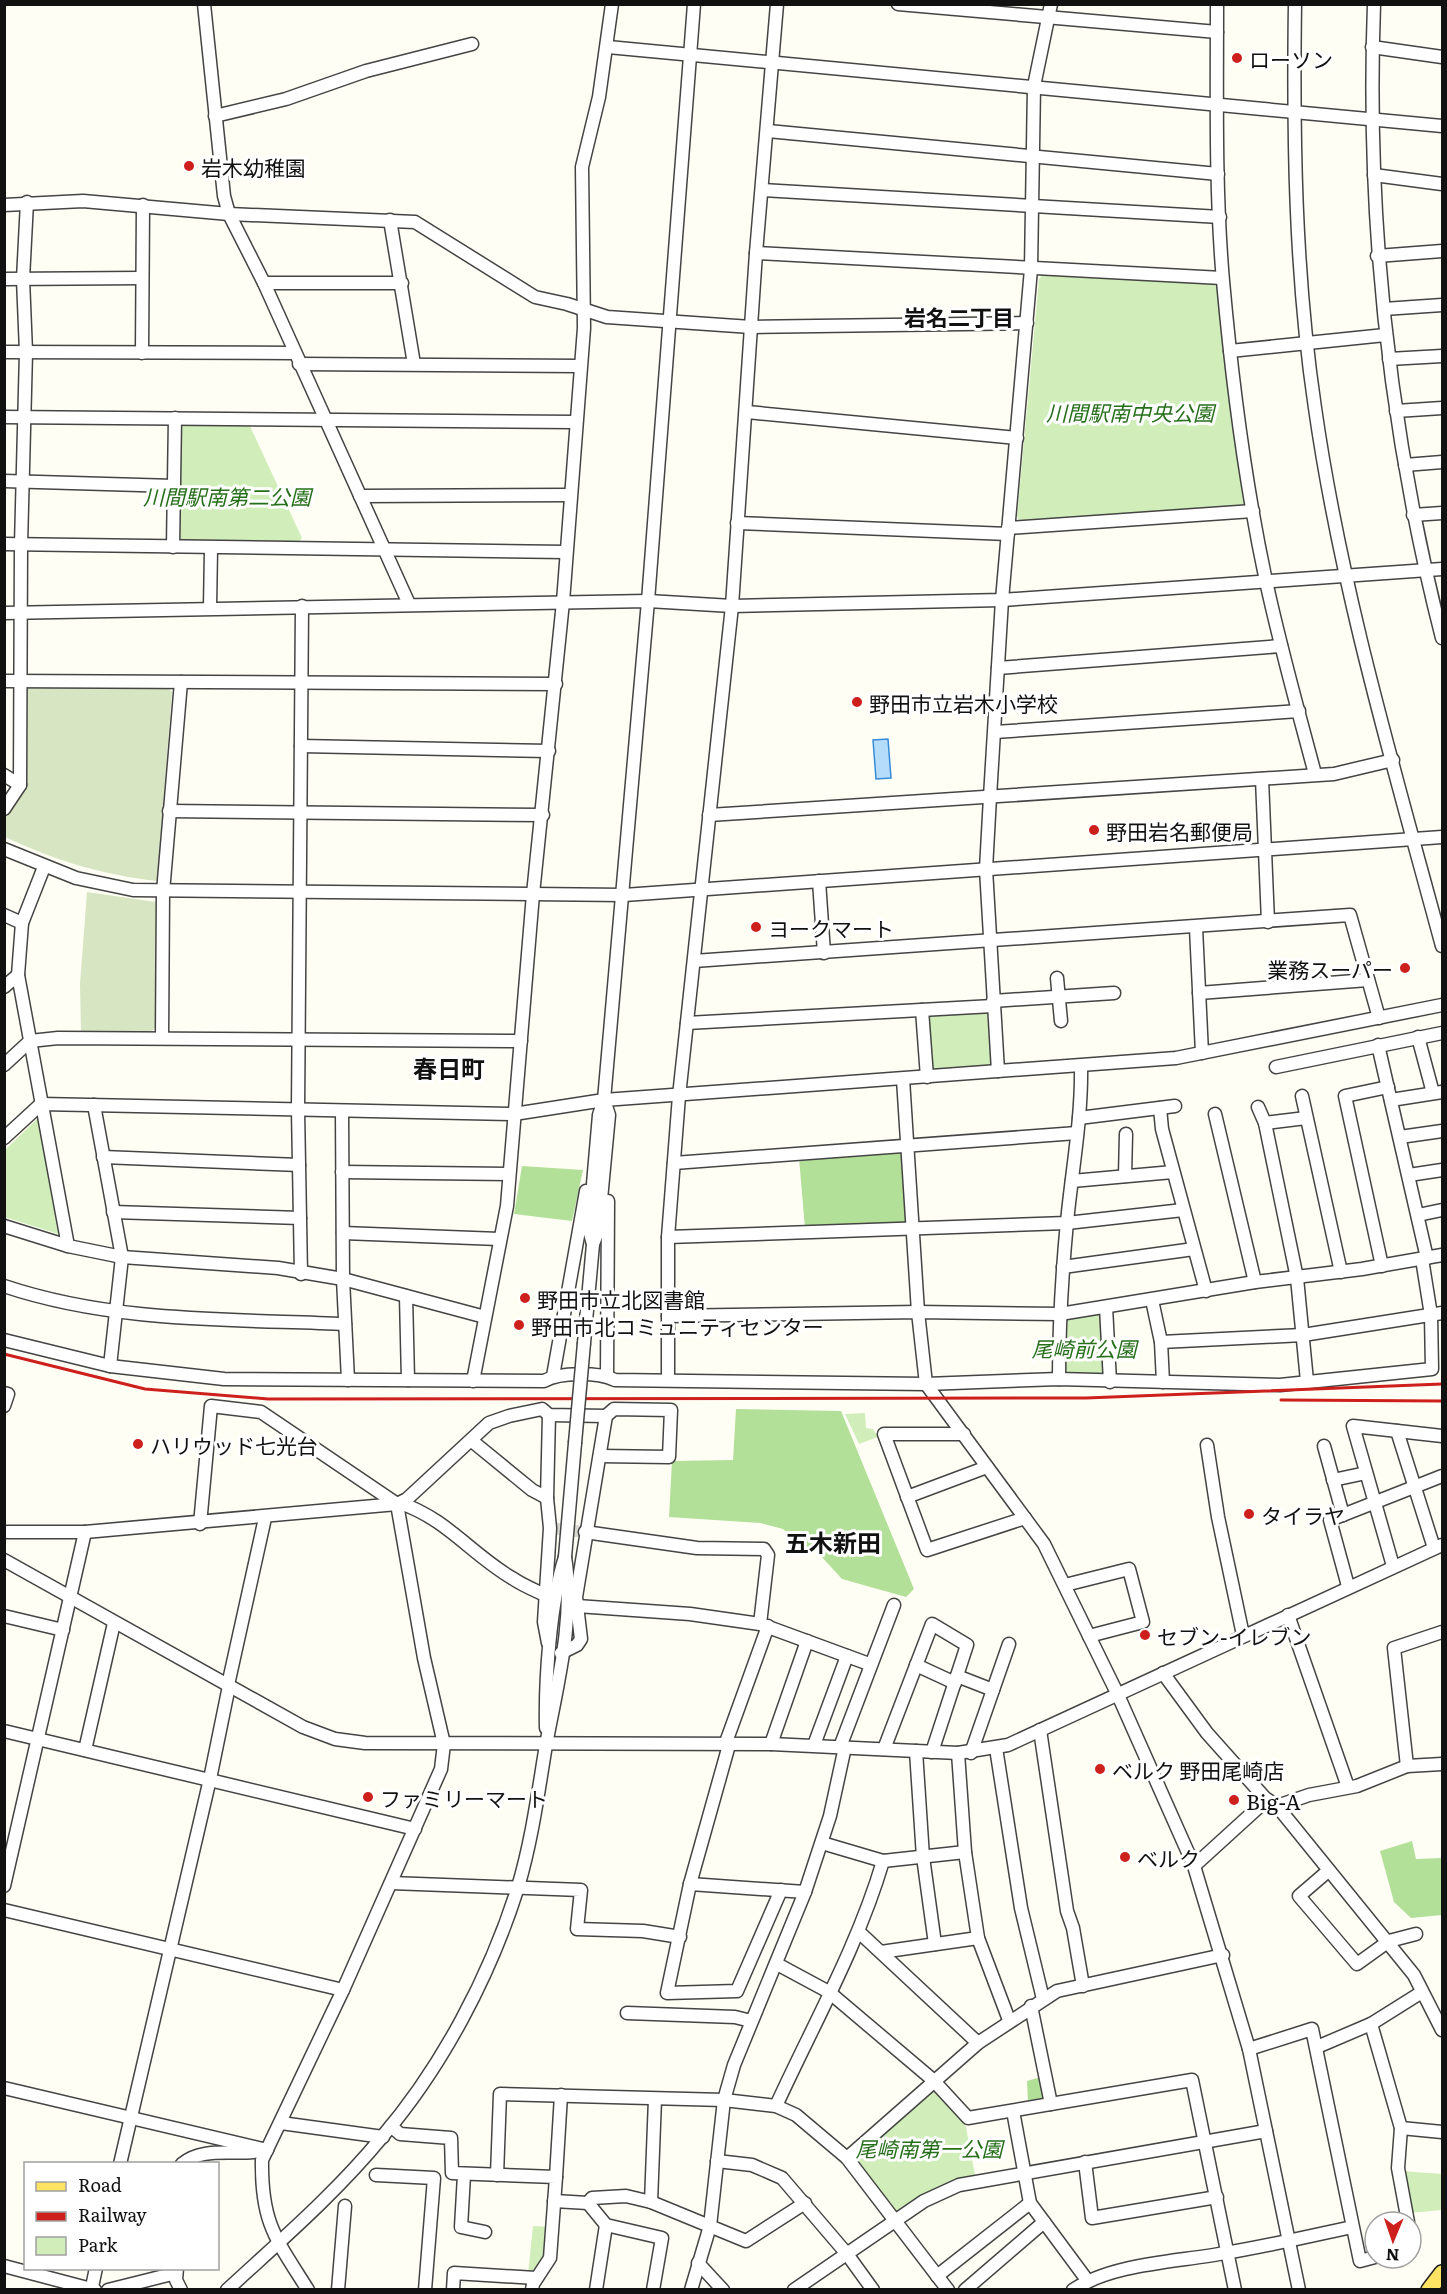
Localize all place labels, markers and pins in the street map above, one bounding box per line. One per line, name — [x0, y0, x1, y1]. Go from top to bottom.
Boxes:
place label: ローソン — [1249, 43, 1333, 74]
marker: ローソン — [1230, 51, 1244, 65]
place label: 岩木幼稚園 — [201, 151, 306, 182]
marker: 岩木幼稚園 — [182, 159, 196, 173]
place label: 野田市立岩木小学校 — [869, 687, 1058, 718]
marker: 野田市立岩木小学校 — [850, 695, 864, 709]
place label: 野田岩名郵便局 — [1106, 815, 1253, 846]
marker: 野田岩名郵便局 — [1087, 823, 1101, 837]
place label: ヨークマート — [768, 912, 894, 943]
marker: ヨークマート — [749, 920, 763, 934]
place label: 業務スーパー — [1267, 953, 1393, 984]
marker: 業務スーパー — [1398, 961, 1412, 975]
place label: 野田市立北図書館 — [537, 1283, 705, 1314]
marker: 野田市立北図書館 — [518, 1291, 532, 1305]
place label: 野田市北コミュニティセンター — [531, 1310, 824, 1341]
marker: 野田市北コミュニティセンター — [512, 1318, 526, 1332]
place label: ハリウッド七光台 — [150, 1429, 318, 1460]
marker: ハリウッド七光台 — [131, 1437, 145, 1451]
place label: タイラヤ — [1261, 1499, 1345, 1530]
marker: タイラヤ — [1242, 1507, 1256, 1521]
place label: セブン-イレブン — [1157, 1620, 1311, 1651]
marker: セブン-イレブン — [1138, 1628, 1152, 1642]
place label: ベルク 野田尾崎店 — [1112, 1754, 1284, 1785]
marker: ベルク 野田尾崎店 — [1093, 1762, 1107, 1776]
place label: ファミリーマート — [380, 1782, 548, 1813]
place label: Big-A — [1246, 1785, 1301, 1816]
marker: ファミリーマート — [361, 1790, 375, 1804]
marker: Big-A — [1227, 1793, 1241, 1807]
place label: ベルク — [1137, 1842, 1200, 1873]
marker: ベルク — [1118, 1850, 1132, 1864]

